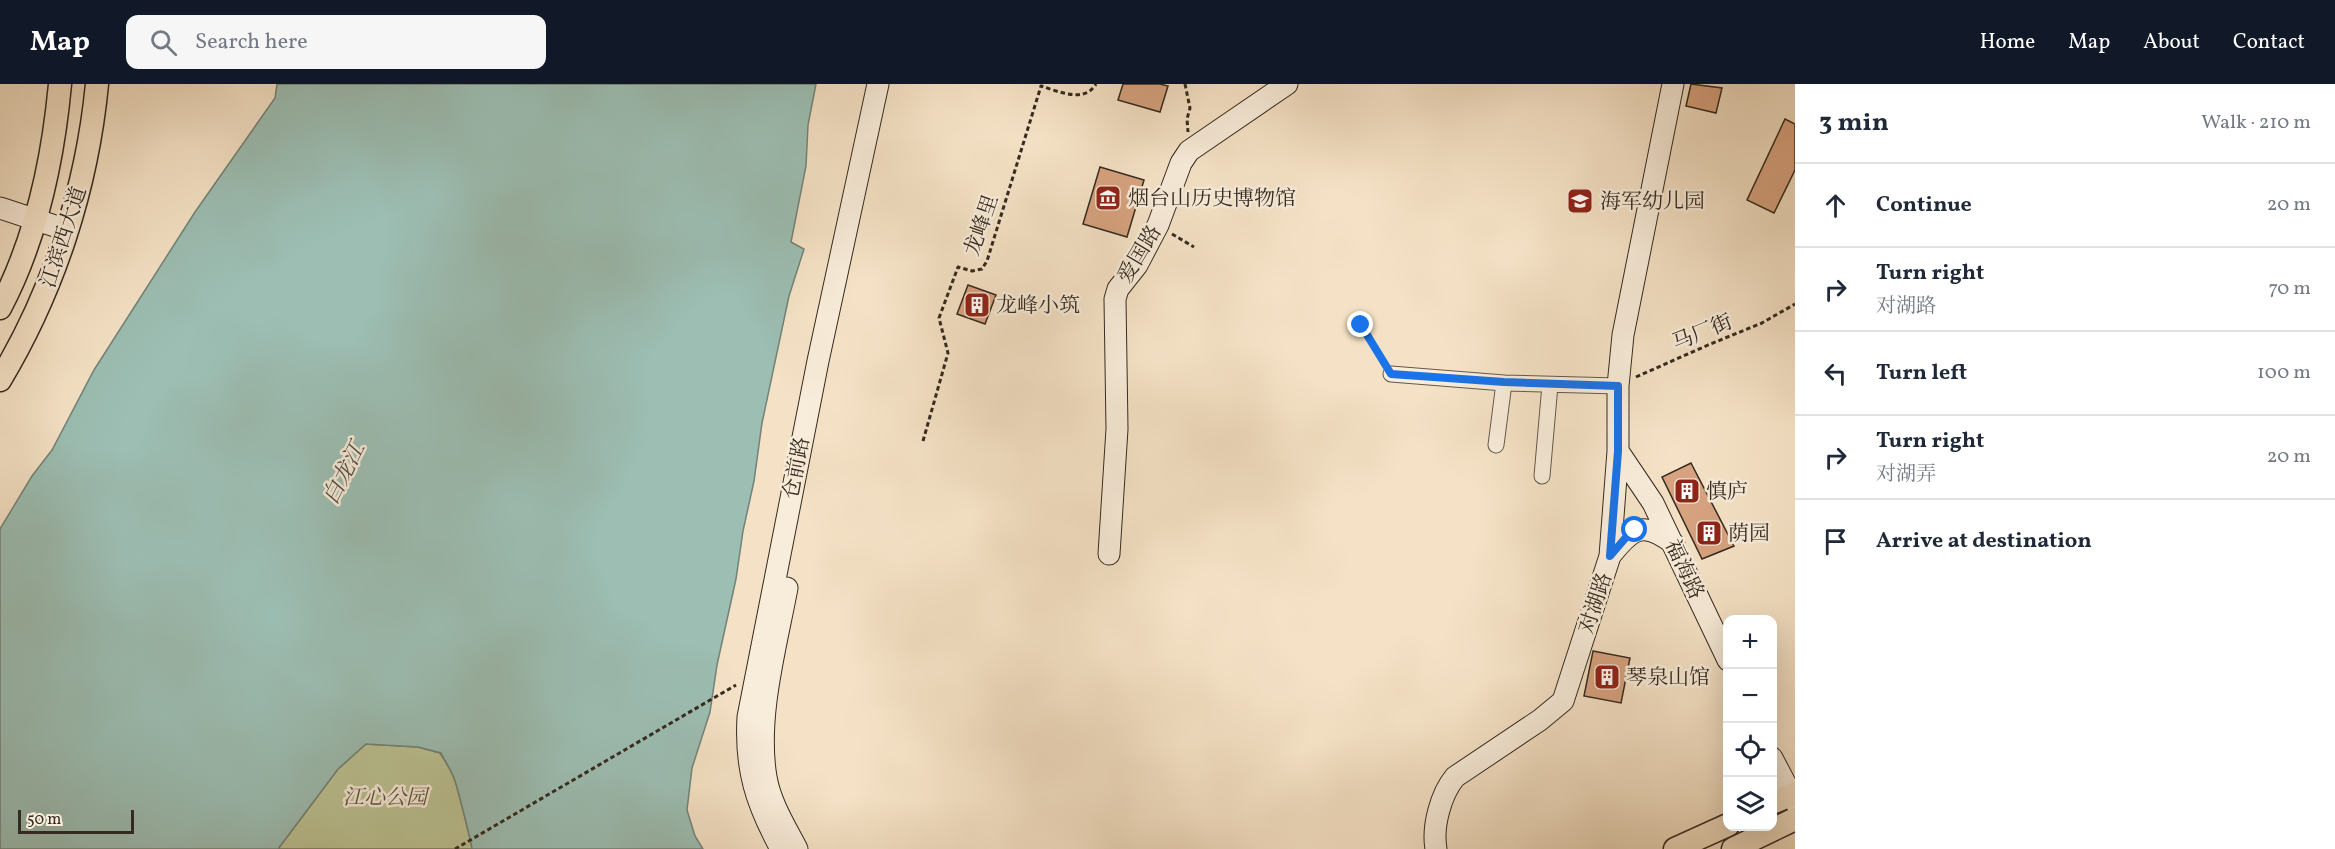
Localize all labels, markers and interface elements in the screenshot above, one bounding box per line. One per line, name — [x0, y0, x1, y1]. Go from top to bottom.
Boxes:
search box — [126, 15, 546, 69]
text: Map — [30, 23, 90, 62]
icon: search — [147, 26, 180, 59]
text: Search here — [195, 27, 308, 58]
text: Home — [1980, 28, 2035, 57]
text: Map — [2068, 28, 2110, 57]
text: About — [2143, 28, 2200, 57]
text: Contact — [2233, 28, 2305, 57]
text: 3 min — [1819, 105, 1889, 141]
text: Walk · 210 m — [2201, 109, 2311, 137]
street label: 江滨西大道 — [34, 183, 94, 292]
museum icon: 烟台山历史博物馆 — [1093, 183, 1123, 213]
place label: 烟台山历史博物馆 — [1128, 185, 1296, 214]
school or university icon: 海军幼儿园 — [1565, 186, 1595, 216]
place label: 海军幼儿园 — [1600, 188, 1705, 217]
icon: ahead — [1819, 189, 1852, 222]
text: Continue — [1876, 190, 1972, 221]
street label: 龙峰里 — [958, 191, 1006, 260]
text: 20 m — [2267, 191, 2311, 219]
street label: 爱国路 — [1112, 220, 1169, 289]
text: Turn right — [1876, 258, 1984, 289]
icon: right — [1819, 273, 1852, 306]
text: 70 m — [2268, 275, 2311, 303]
building icon: 龙峰小筑 — [962, 290, 992, 320]
place label: 龙峰小筑 — [996, 292, 1080, 321]
text: 对湖路 — [1876, 293, 1936, 321]
street label: 马厂街 — [1668, 308, 1737, 359]
route end — [1347, 311, 1373, 337]
icon: left — [1819, 357, 1852, 390]
text: Turn left — [1876, 358, 1967, 389]
text: 100 m — [2257, 359, 2311, 387]
text: Turn right — [1876, 426, 1984, 457]
water label: 白龙江 — [316, 435, 375, 511]
street label: 仓前路 — [777, 435, 818, 502]
icon: right — [1819, 441, 1852, 474]
text: 20 m — [2267, 443, 2311, 471]
text: 对湖弄 — [1876, 461, 1936, 489]
building icon: 慎庐 — [1672, 476, 1702, 506]
place label: 慎庐 — [1706, 478, 1748, 507]
route start — [1621, 516, 1647, 542]
building icon: 荫园 — [1694, 518, 1724, 548]
place label: 荫园 — [1728, 520, 1770, 549]
icon: arrive — [1819, 525, 1852, 558]
text: Arrive at destination — [1876, 526, 2092, 557]
street label: 福海路 — [1657, 535, 1710, 604]
street label: 对湖路 — [1573, 569, 1620, 638]
map controls — [1723, 615, 1777, 831]
button: + — [1723, 615, 1777, 669]
building icon: 琴泉山馆 — [1592, 662, 1622, 692]
place label: 琴泉山馆 — [1626, 664, 1710, 693]
button: − — [1723, 669, 1777, 723]
button: locate — [1723, 723, 1777, 777]
button: layers — [1723, 777, 1777, 831]
park label: 江心公园 — [343, 784, 430, 813]
scale bar — [18, 807, 134, 834]
text: 50 m — [27, 809, 61, 831]

